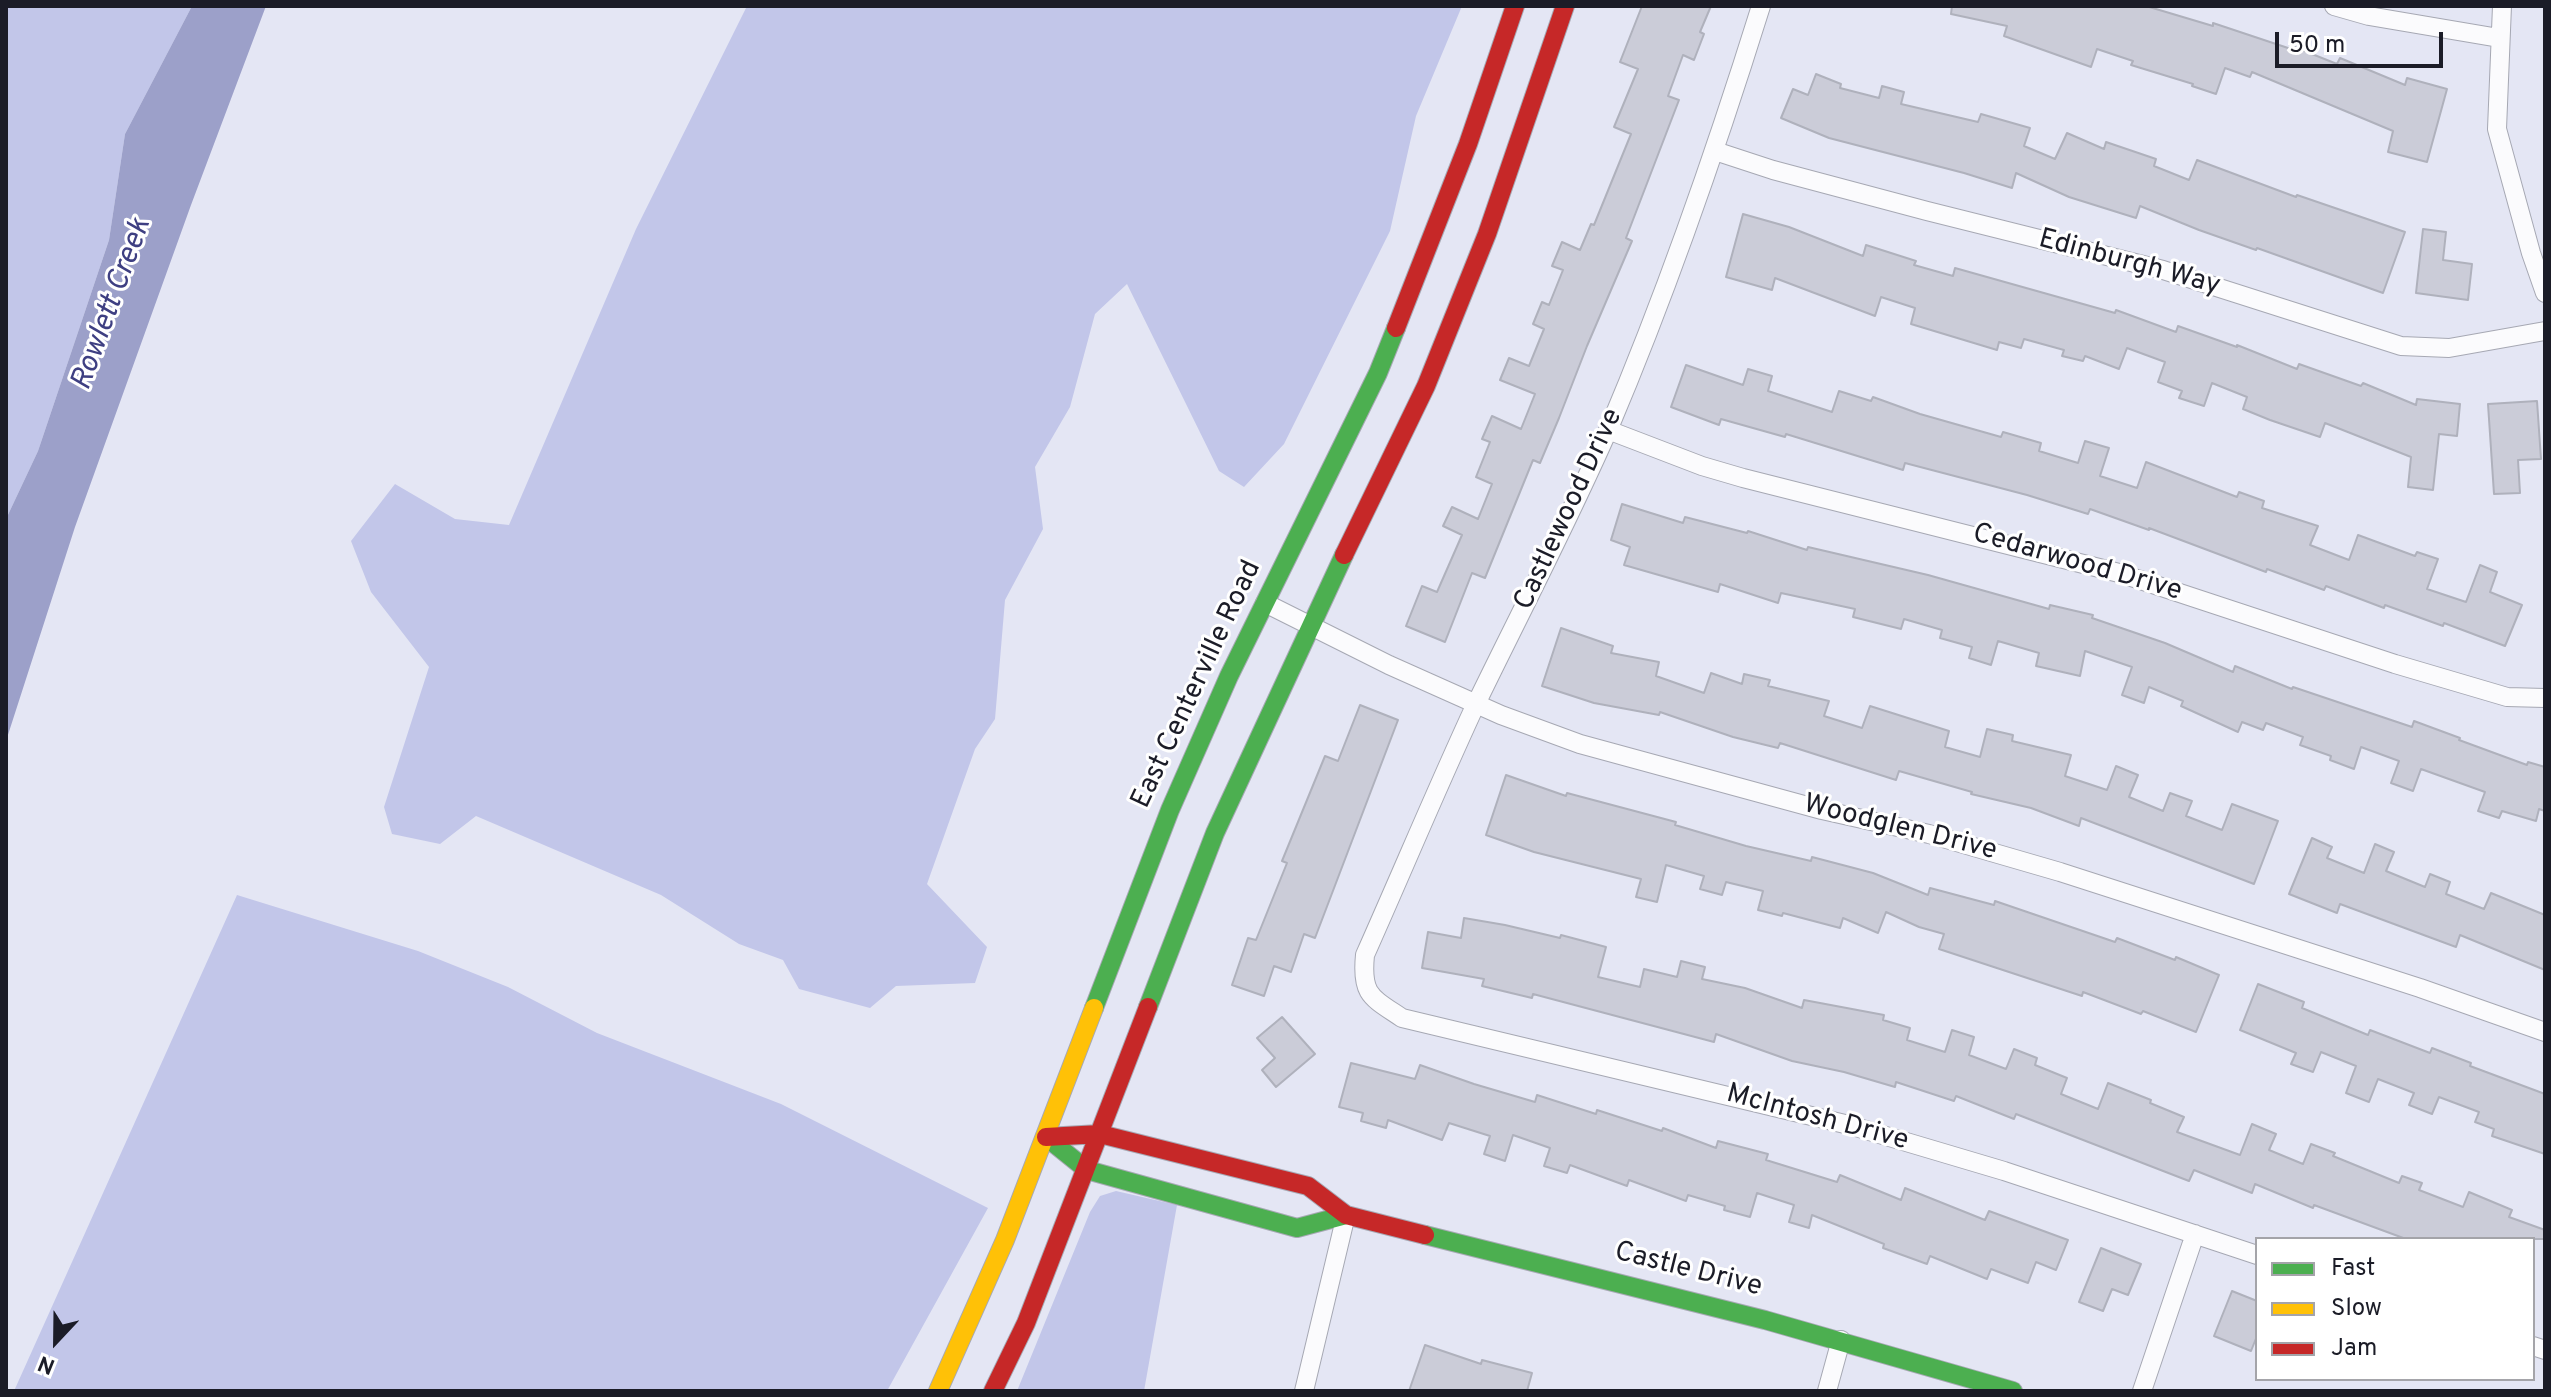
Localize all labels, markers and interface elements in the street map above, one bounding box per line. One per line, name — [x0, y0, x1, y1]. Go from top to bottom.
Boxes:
scale bar — [2279, 16, 2447, 66]
text: 50 m — [2289, 31, 2345, 61]
water label: Rowlett Creek — [65, 214, 161, 396]
street label: Edinburgh Way — [2034, 224, 2224, 304]
street label: Castlewood Drive — [1509, 404, 1631, 616]
street label: Cedarwood Drive — [1968, 518, 2186, 610]
street label: East Centerville Road — [1126, 556, 1270, 814]
street label: Woodglen Drive — [1800, 789, 2000, 869]
street label: McIntosh Drive — [1722, 1079, 1912, 1159]
street label: Castle Drive — [1611, 1236, 1765, 1306]
legend — [2255, 1237, 2535, 1381]
text: Fast — [2331, 1254, 2375, 1284]
text: Slow — [2331, 1294, 2382, 1324]
north arrow — [16, 1301, 96, 1381]
text: Jam — [2331, 1334, 2377, 1364]
text: N — [34, 1348, 59, 1379]

